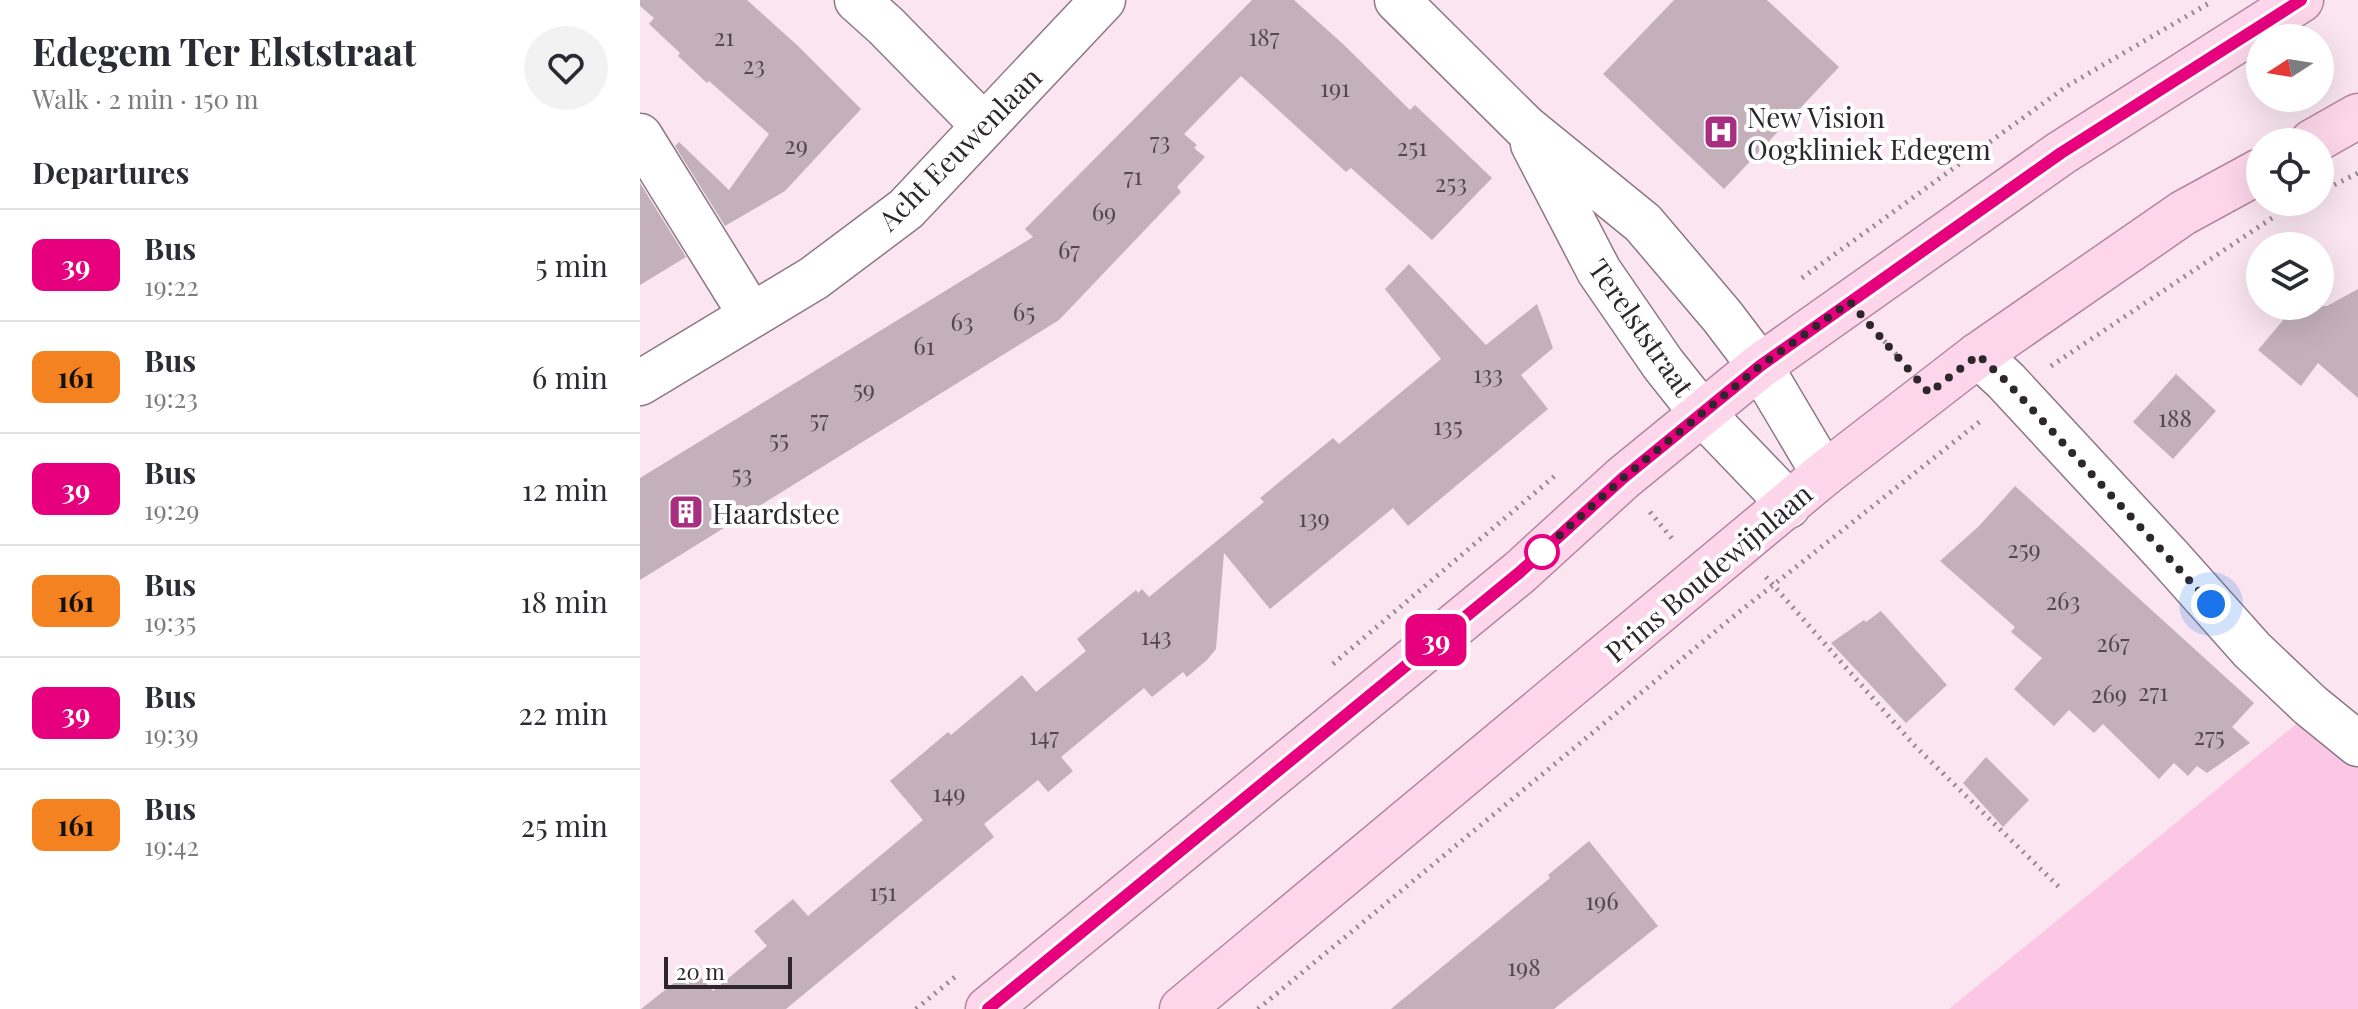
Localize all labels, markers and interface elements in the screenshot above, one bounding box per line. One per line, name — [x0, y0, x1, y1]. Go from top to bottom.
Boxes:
house number: 21 — [714, 20, 734, 52]
house number: 187 — [1248, 20, 1280, 52]
north arrow — [2246, 24, 2334, 112]
map controls — [2246, 24, 2334, 320]
text: Edegem Ter Elststraat — [32, 25, 416, 76]
button: heart — [524, 26, 608, 110]
house number: 23 — [743, 48, 765, 80]
street label: Acht Eeuwenlaan — [869, 58, 1049, 238]
house number: 191 — [1320, 71, 1350, 103]
text: Walk · 2 min · 150 m — [32, 81, 259, 116]
place label: New Vision Oogkliniek Edegem — [1747, 98, 1991, 167]
hospital icon: New Vision Oogkliniek Edegem — [1702, 113, 1740, 151]
house number: 73 — [1150, 124, 1170, 156]
house number: 29 — [784, 128, 808, 160]
button: locate — [2246, 128, 2334, 216]
house number: 251 — [1397, 130, 1427, 162]
text: Departures — [32, 152, 189, 192]
house number: 71 — [1124, 159, 1142, 191]
house number: 253 — [1435, 166, 1467, 198]
house number: 69 — [1092, 195, 1116, 227]
text: Bus — [144, 228, 196, 268]
button: layers — [2246, 232, 2334, 320]
house number: 67 — [1058, 233, 1080, 265]
text: 5 min — [535, 245, 608, 285]
text: 39 — [61, 246, 91, 283]
street label: Terelststraat — [1581, 251, 1704, 404]
text: 19:22 — [144, 268, 199, 303]
house number: 65 — [1013, 295, 1035, 327]
house number: 63 — [950, 305, 974, 337]
house number: 61 — [913, 329, 935, 361]
text: Bus — [144, 340, 196, 380]
text: 6 min — [532, 357, 608, 397]
house number: 133 — [1473, 357, 1503, 389]
text: 161 — [57, 358, 95, 395]
house number: 59 — [853, 372, 875, 404]
text: 19:23 — [144, 380, 198, 415]
house number: 188 — [2158, 401, 2192, 433]
house number: 57 — [809, 402, 829, 434]
house number: 135 — [1433, 409, 1463, 441]
house number: 55 — [769, 422, 789, 454]
text: Bus — [144, 452, 196, 492]
house number: 53 — [732, 457, 752, 489]
text: 12 min — [522, 469, 608, 509]
text: 39 — [61, 470, 91, 507]
street label: Prins Boudewijnlaan — [1597, 474, 1819, 669]
text: 19:29 — [144, 492, 199, 527]
building icon: Haardstee — [667, 493, 705, 531]
place label: Haardstee — [712, 494, 840, 531]
house number: 139 — [1298, 501, 1330, 533]
house number: 259 — [2007, 532, 2041, 564]
unlabelled marker — [1525, 535, 1559, 569]
text: Bus — [144, 564, 196, 604]
text: 18 min — [520, 581, 608, 621]
text: 161 — [57, 582, 95, 619]
house number: 263 — [2046, 584, 2080, 616]
your location — [2191, 584, 2231, 624]
text: 19:35 — [144, 604, 196, 639]
line badge: 39 — [1400, 614, 1472, 666]
house number: 143 — [1140, 619, 1172, 651]
text: 39 — [1421, 621, 1451, 658]
house number: 267 — [2096, 626, 2130, 658]
house number: 271 — [2138, 675, 2168, 707]
text: Bus — [144, 676, 196, 716]
house number: 269 — [2091, 677, 2127, 709]
text: 22 min — [518, 693, 608, 733]
text: 39 — [61, 694, 91, 731]
text: 19:39 — [144, 716, 199, 751]
house number: 147 — [1029, 719, 1059, 751]
house number: 275 — [2193, 719, 2225, 751]
house number: 149 — [933, 776, 965, 808]
text: Bus — [144, 788, 196, 828]
text: 25 min — [521, 805, 608, 845]
text: 161 — [57, 806, 95, 843]
text: 19:42 — [144, 828, 199, 863]
house number: 151 — [869, 875, 897, 907]
house number: 196 — [1585, 884, 1619, 916]
house number: 198 — [1507, 950, 1541, 982]
scale bar — [664, 953, 792, 989]
text: 20 m — [676, 956, 725, 986]

